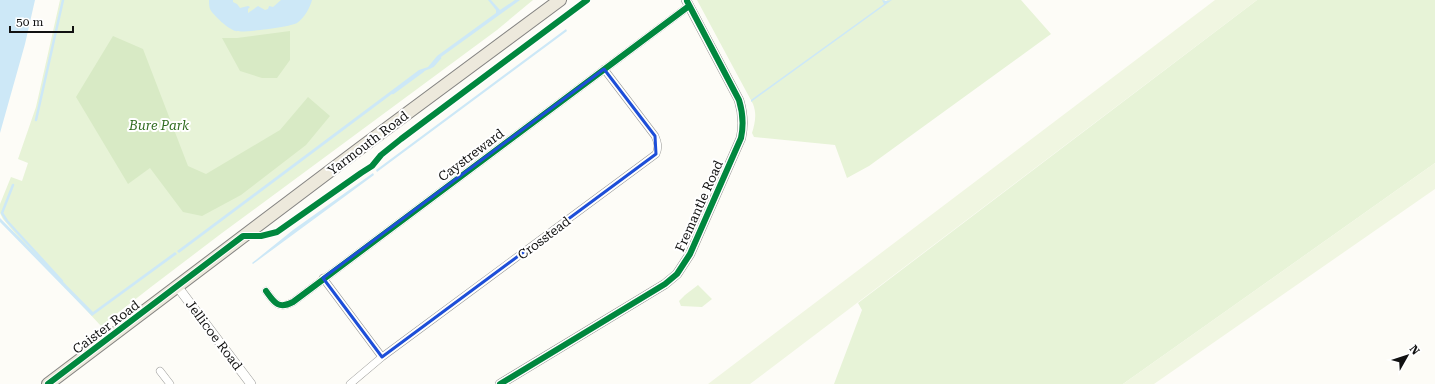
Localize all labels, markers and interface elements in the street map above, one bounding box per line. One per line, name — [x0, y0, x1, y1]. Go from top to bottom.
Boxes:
scale bar — [10, 8, 73, 34]
text: 50 m — [16, 15, 43, 29]
street label: Yarmouth Road — [325, 108, 412, 178]
park label: Bure Park — [128, 118, 190, 133]
street label: Caystreward — [435, 125, 507, 184]
street label: Fremantle Road — [672, 157, 726, 254]
street label: Crosstead — [515, 213, 574, 263]
street label: Caister Road — [70, 297, 143, 357]
street label: Jellicoe Road — [183, 297, 246, 374]
north arrow — [1387, 336, 1427, 376]
text: N — [1407, 343, 1422, 358]

